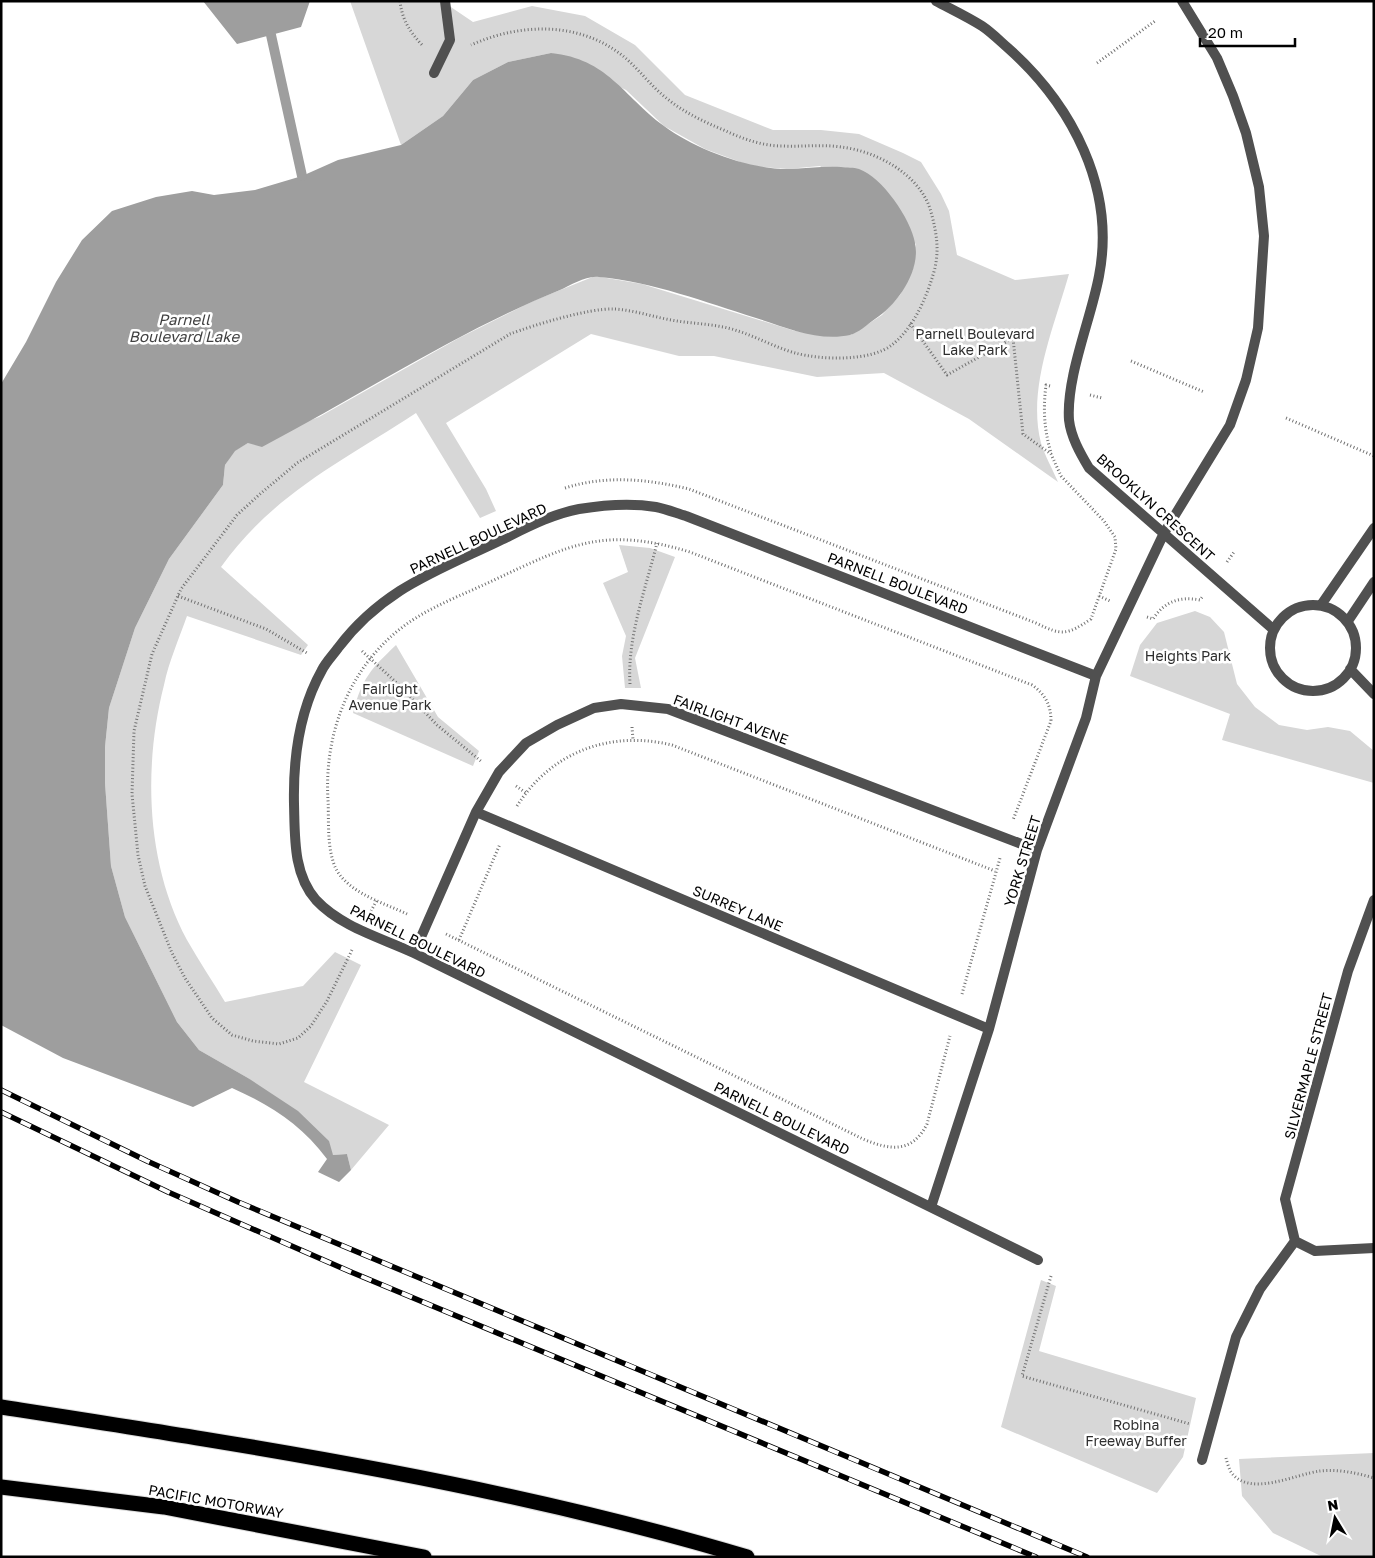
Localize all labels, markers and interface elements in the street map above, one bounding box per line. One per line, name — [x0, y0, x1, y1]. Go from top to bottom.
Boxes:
scale bar — [1200, 15, 1295, 47]
text: 20 m — [1208, 23, 1243, 41]
water label: Parnell Boulevard Lake — [129, 310, 240, 345]
park label: Parnell Boulevard Lake Park — [915, 325, 1035, 358]
street label: BROOKLYN CRESCENT — [1094, 450, 1219, 565]
street label: PARNELL BOULEVARD — [407, 499, 549, 577]
street label: PARNELL BOULEVARD — [825, 548, 971, 618]
park label: Heights Park — [1145, 647, 1231, 664]
park label: Fairlight Avenue Park — [348, 680, 432, 713]
street label: FAIRLIGHT AVENE — [671, 690, 791, 748]
street label: YORK STREET — [1000, 813, 1044, 909]
street label: SURREY LANE — [690, 881, 786, 935]
street label: PARNELL BOULEVARD — [347, 901, 489, 981]
street label: SILVERMAPLE STREET — [1280, 991, 1336, 1141]
street label: PARNELL BOULEVARD — [711, 1078, 853, 1158]
park label: Robina Freeway Buffer — [1085, 1416, 1187, 1449]
street label: PACIFIC MOTORWAY — [147, 1481, 285, 1521]
north arrow — [1310, 1493, 1360, 1543]
text: N — [1326, 1495, 1339, 1514]

